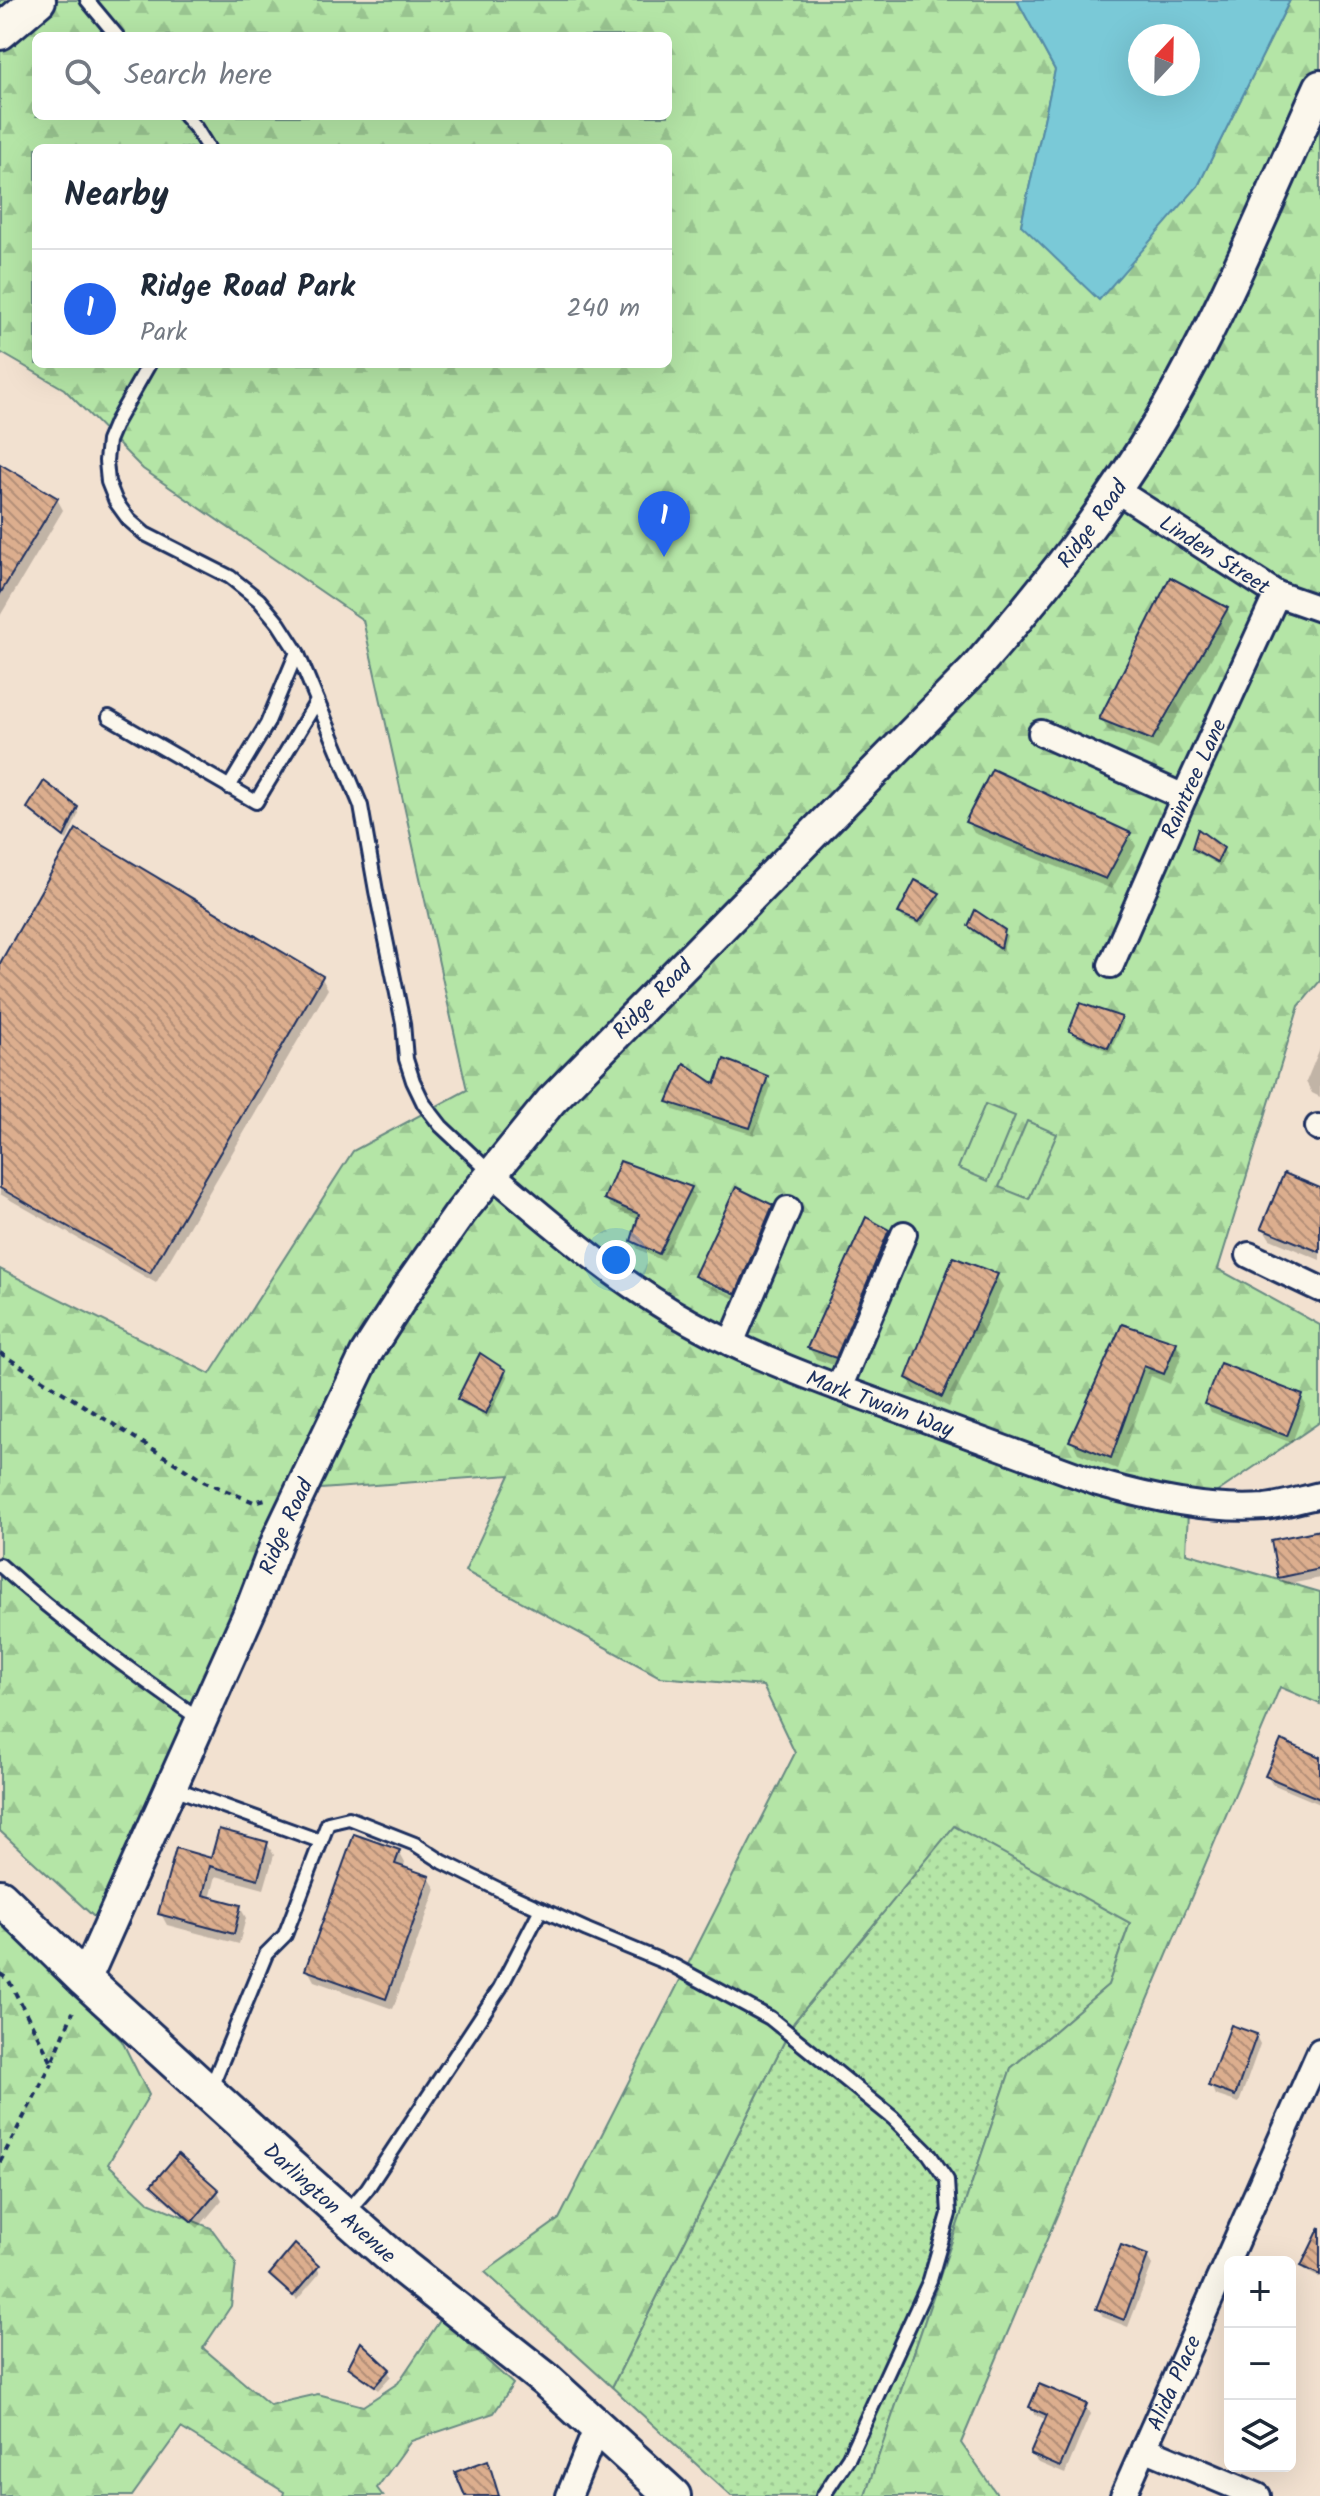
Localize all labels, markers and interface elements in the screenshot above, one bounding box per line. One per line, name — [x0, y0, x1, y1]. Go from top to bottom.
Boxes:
north arrow — [1128, 24, 1200, 96]
search box — [32, 32, 672, 120]
text: Search here — [124, 52, 272, 100]
icon: search — [60, 54, 104, 98]
text: Nearby — [64, 169, 169, 223]
text: Ridge Road Park — [140, 264, 355, 312]
text: 1 — [86, 288, 94, 330]
text: 240 m — [566, 288, 640, 330]
text: Park — [140, 312, 187, 354]
street label: Ridge Road — [1049, 473, 1138, 577]
pin: 1 — [638, 491, 690, 557]
street label: Linden Street — [1151, 507, 1277, 605]
street label: Raintree Lane — [1153, 713, 1238, 845]
street label: Ridge Road — [605, 951, 703, 1049]
your location — [596, 1240, 636, 1280]
street label: Mark Twain Way — [800, 1362, 959, 1449]
street label: Ridge Road — [251, 1472, 324, 1580]
street label: Darlington Avenue — [254, 2135, 403, 2273]
map controls — [1224, 2256, 1296, 2472]
button: + — [1224, 2256, 1296, 2328]
button: − — [1224, 2328, 1296, 2400]
street label: Alida Place — [1139, 2330, 1212, 2437]
button: layers — [1224, 2400, 1296, 2472]

